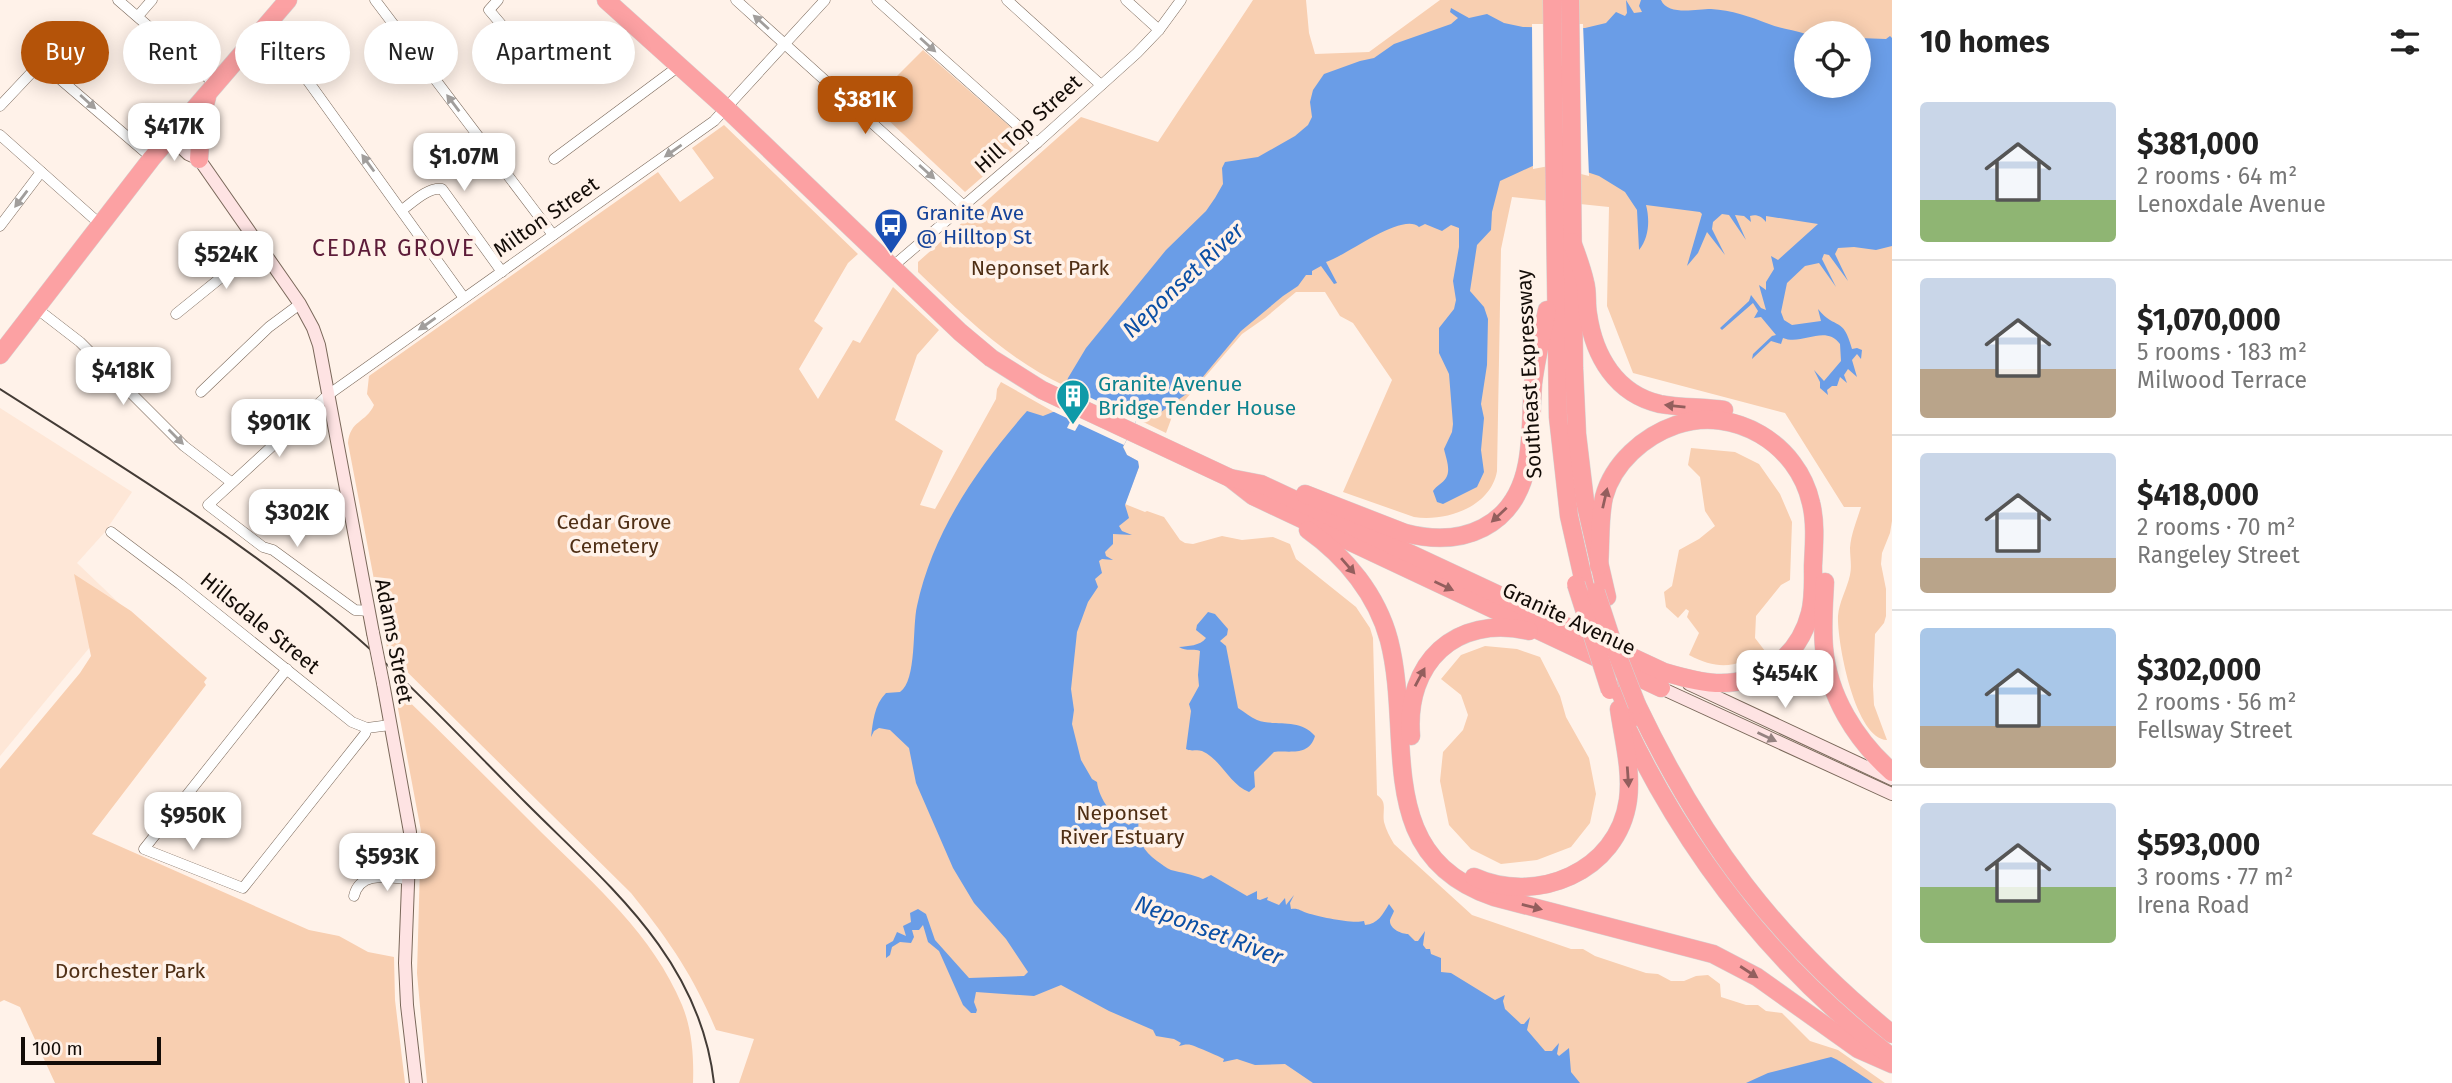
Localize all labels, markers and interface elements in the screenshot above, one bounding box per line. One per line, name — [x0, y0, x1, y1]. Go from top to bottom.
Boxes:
one-way arrow — [752, 14, 770, 30]
chip: Buy — [21, 21, 109, 84]
chip: Rent — [123, 21, 221, 84]
chip: Filters — [235, 21, 350, 84]
chip: New — [364, 21, 458, 84]
chip: Apartment — [472, 21, 635, 84]
map controls — [1794, 21, 1871, 98]
button: locate — [1794, 21, 1871, 98]
icon: filters — [2386, 23, 2424, 61]
text: 10 homes — [1920, 24, 2050, 60]
one-way arrow — [919, 37, 936, 53]
street label: Hill Top Street — [969, 69, 1087, 179]
pin: $381K — [816, 76, 914, 136]
text: $381K — [834, 85, 896, 113]
one-way arrow — [446, 93, 460, 112]
one-way arrow — [80, 94, 97, 109]
pin: $417K — [125, 104, 223, 163]
text: $417K — [144, 112, 204, 140]
text: $381,000 — [2137, 126, 2259, 162]
icon: home — [1976, 130, 2060, 214]
pin: $1.07M — [407, 134, 521, 193]
text: $1.07M — [429, 142, 499, 170]
one-way arrow — [664, 144, 682, 158]
one-way arrow — [361, 154, 375, 172]
text: 2 rooms · 64 m² — [2137, 162, 2297, 190]
one-way arrow — [918, 164, 936, 180]
street label: Milton Street — [488, 171, 604, 263]
one-way arrow — [14, 190, 28, 208]
text: Lenoxdale Avenue — [2137, 190, 2326, 218]
place label: Granite Ave @ Hilltop St — [916, 200, 1033, 250]
bus stop icon: Granite Ave @ Hilltop St — [872, 206, 910, 255]
water label: Neponset River — [1116, 216, 1250, 343]
pin: $524K — [177, 232, 275, 291]
district label: CEDAR GROVE — [312, 234, 476, 262]
text: $524K — [194, 240, 258, 268]
park label: Neponset Park — [971, 255, 1110, 281]
street label: Southeast Expressway — [1510, 268, 1547, 479]
text: $1,070,000 — [2137, 302, 2281, 338]
icon: home — [1976, 306, 2060, 390]
one-way arrow — [418, 317, 436, 331]
text: 5 rooms · 183 m² — [2137, 338, 2307, 366]
pin: $418K — [74, 348, 172, 407]
text: $418K — [92, 356, 154, 384]
text: Milwood Terrace — [2137, 366, 2307, 394]
place label: Granite Avenue Bridge Tender House — [1098, 371, 1296, 421]
building icon: Granite Avenue Bridge Tender House — [1054, 377, 1092, 426]
pin: $901K — [230, 400, 328, 459]
one-way arrow — [1664, 400, 1686, 411]
text: $901K — [247, 408, 311, 436]
one-way arrow — [167, 429, 184, 445]
text: $418,000 — [2137, 477, 2259, 513]
icon: home — [1976, 481, 2060, 565]
one-way arrow — [1600, 487, 1611, 509]
pin: $302K — [248, 490, 346, 549]
text: $302K — [265, 498, 329, 526]
one-way arrow — [1490, 507, 1507, 524]
park label: Cedar Grove Cemetery — [556, 509, 672, 559]
text: 2 rooms · 70 m² — [2137, 513, 2295, 541]
text: Rangeley Street — [2137, 541, 2300, 569]
one-way arrow — [1340, 558, 1355, 575]
street label: Hillsdale Street — [195, 567, 325, 679]
street label: Adams Street — [369, 577, 419, 706]
street label: Granite Avenue — [1498, 577, 1640, 661]
one-way arrow — [1434, 580, 1454, 591]
pin: $454K — [1736, 650, 1834, 710]
text: $302,000 — [2137, 652, 2261, 688]
icon: home — [1976, 656, 2060, 740]
text: $454K — [1752, 659, 1818, 687]
one-way arrow — [1414, 666, 1426, 686]
text: 2 rooms · 56 m² — [2137, 688, 2296, 716]
text: Fellsway Street — [2137, 716, 2292, 744]
one-way arrow — [1757, 731, 1777, 743]
one-way arrow — [1623, 766, 1634, 788]
pin: $950K — [144, 792, 242, 852]
park label: Neponset River Estuary — [1060, 800, 1185, 850]
text: $950K — [160, 801, 226, 829]
text: $593,000 — [2137, 827, 2260, 863]
icon: home — [1976, 831, 2060, 915]
pin: $593K — [338, 834, 436, 893]
text: $593K — [355, 842, 419, 870]
text: 3 rooms · 77 m² — [2137, 863, 2293, 891]
water label: Neponset River — [1131, 889, 1288, 971]
text: Irena Road — [2137, 891, 2250, 919]
one-way arrow — [1521, 902, 1543, 913]
park label: Dorchester Park — [55, 958, 206, 984]
one-way arrow — [1739, 966, 1758, 979]
scale bar — [21, 1034, 161, 1066]
text: 100 m — [32, 1037, 83, 1060]

